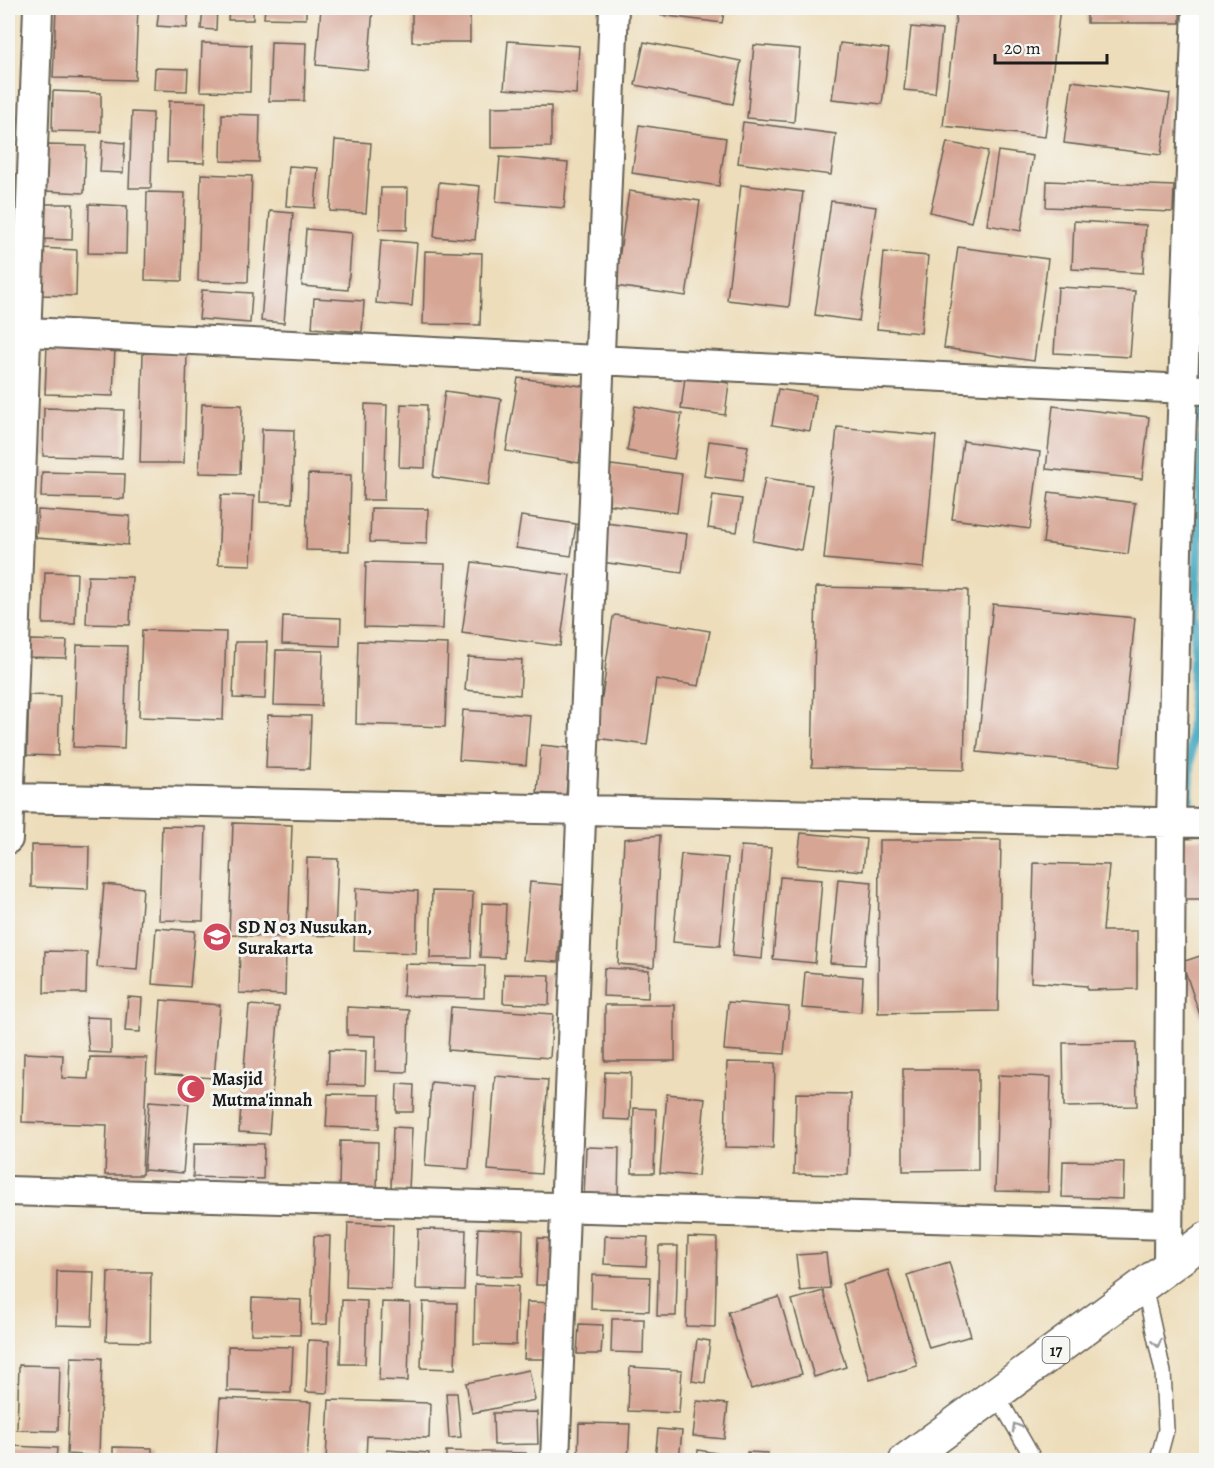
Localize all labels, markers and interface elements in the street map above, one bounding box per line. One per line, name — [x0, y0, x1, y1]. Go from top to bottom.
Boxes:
scale bar — [995, 27, 1108, 65]
text: 20 m — [1004, 36, 1041, 60]
place label: SD N 03 Nusukan, Surakarta — [238, 915, 372, 960]
school or university icon: SD N 03 Nusukan, Surakarta — [201, 921, 233, 953]
place label: Masjid Mutma'innah — [212, 1067, 313, 1112]
mosque icon: Masjid Mutma'innah — [175, 1073, 207, 1105]
road number: 17 — [1042, 1337, 1070, 1363]
one-way arrow — [1149, 1338, 1162, 1348]
one-way arrow — [1011, 1423, 1023, 1433]

